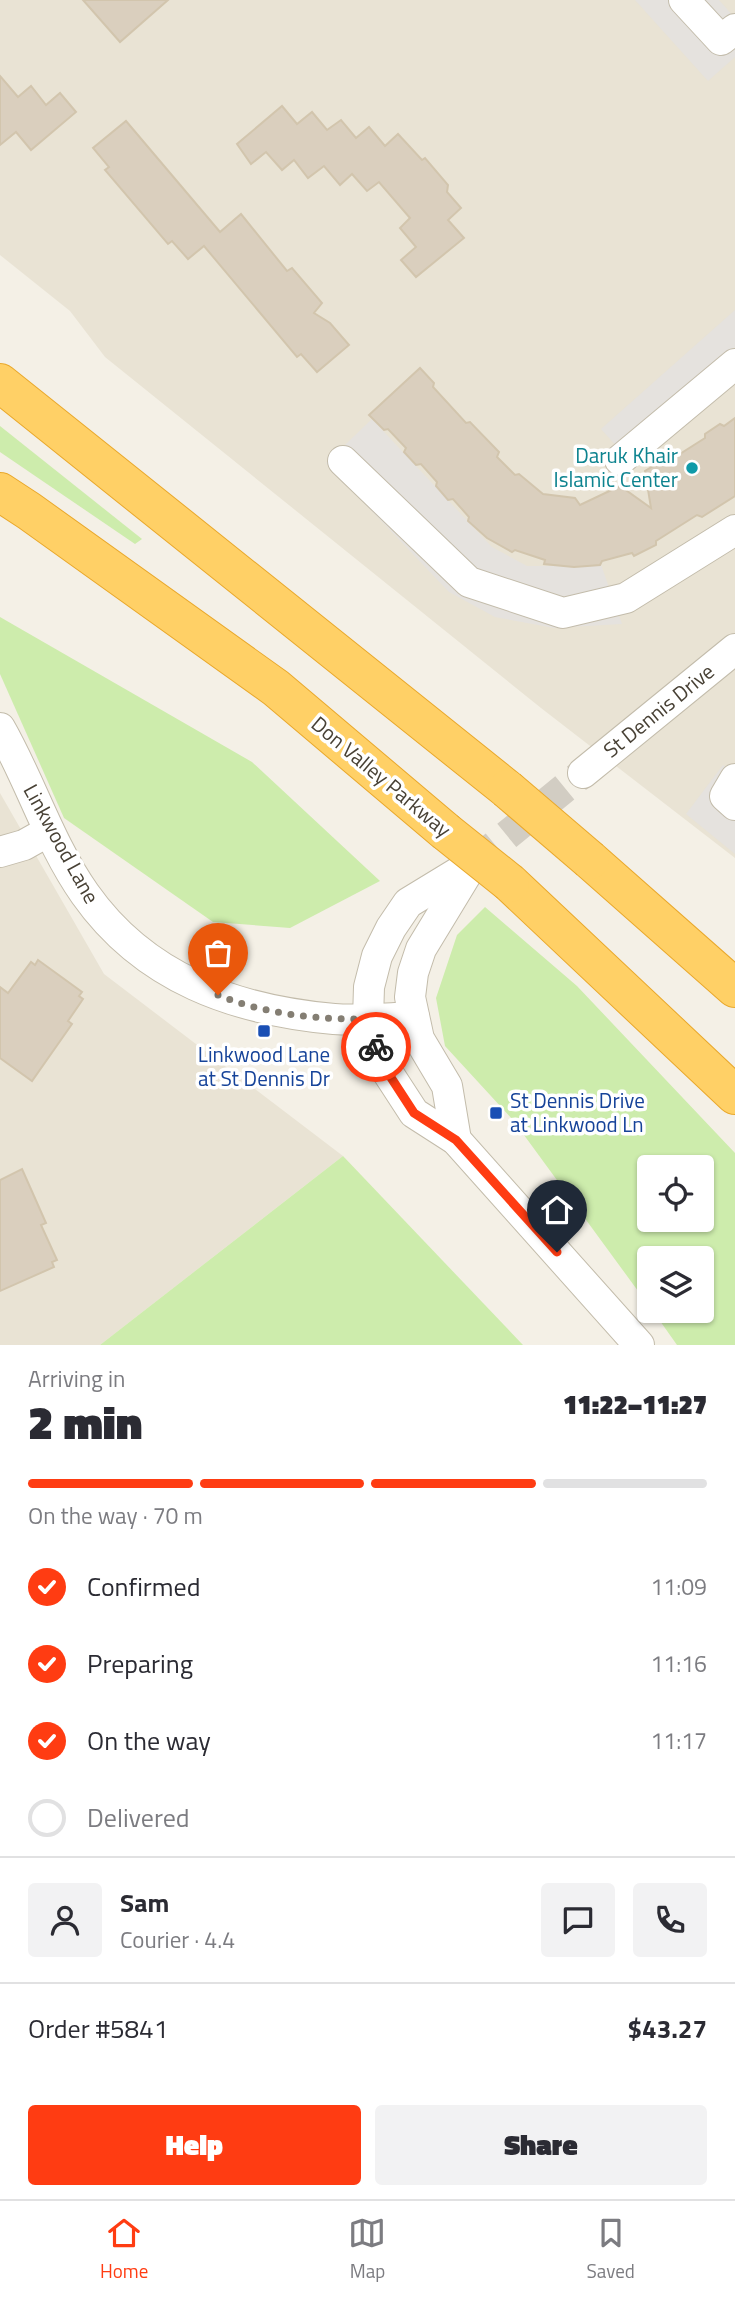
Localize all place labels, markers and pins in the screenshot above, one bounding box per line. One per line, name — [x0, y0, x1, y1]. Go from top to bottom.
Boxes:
place label: Daruk Khair Islamic Center — [553, 439, 678, 495]
marker: Daruk Khair Islamic Center — [684, 460, 700, 476]
pin — [188, 923, 248, 995]
marker: Linkwood Lane at St Dennis Dr — [256, 1023, 272, 1039]
place label: Linkwood Lane at St Dennis Dr — [198, 1038, 330, 1094]
place label: St Dennis Drive at Linkwood Ln — [510, 1084, 645, 1140]
marker: St Dennis Drive at Linkwood Ln — [488, 1105, 504, 1121]
pin — [527, 1180, 587, 1252]

